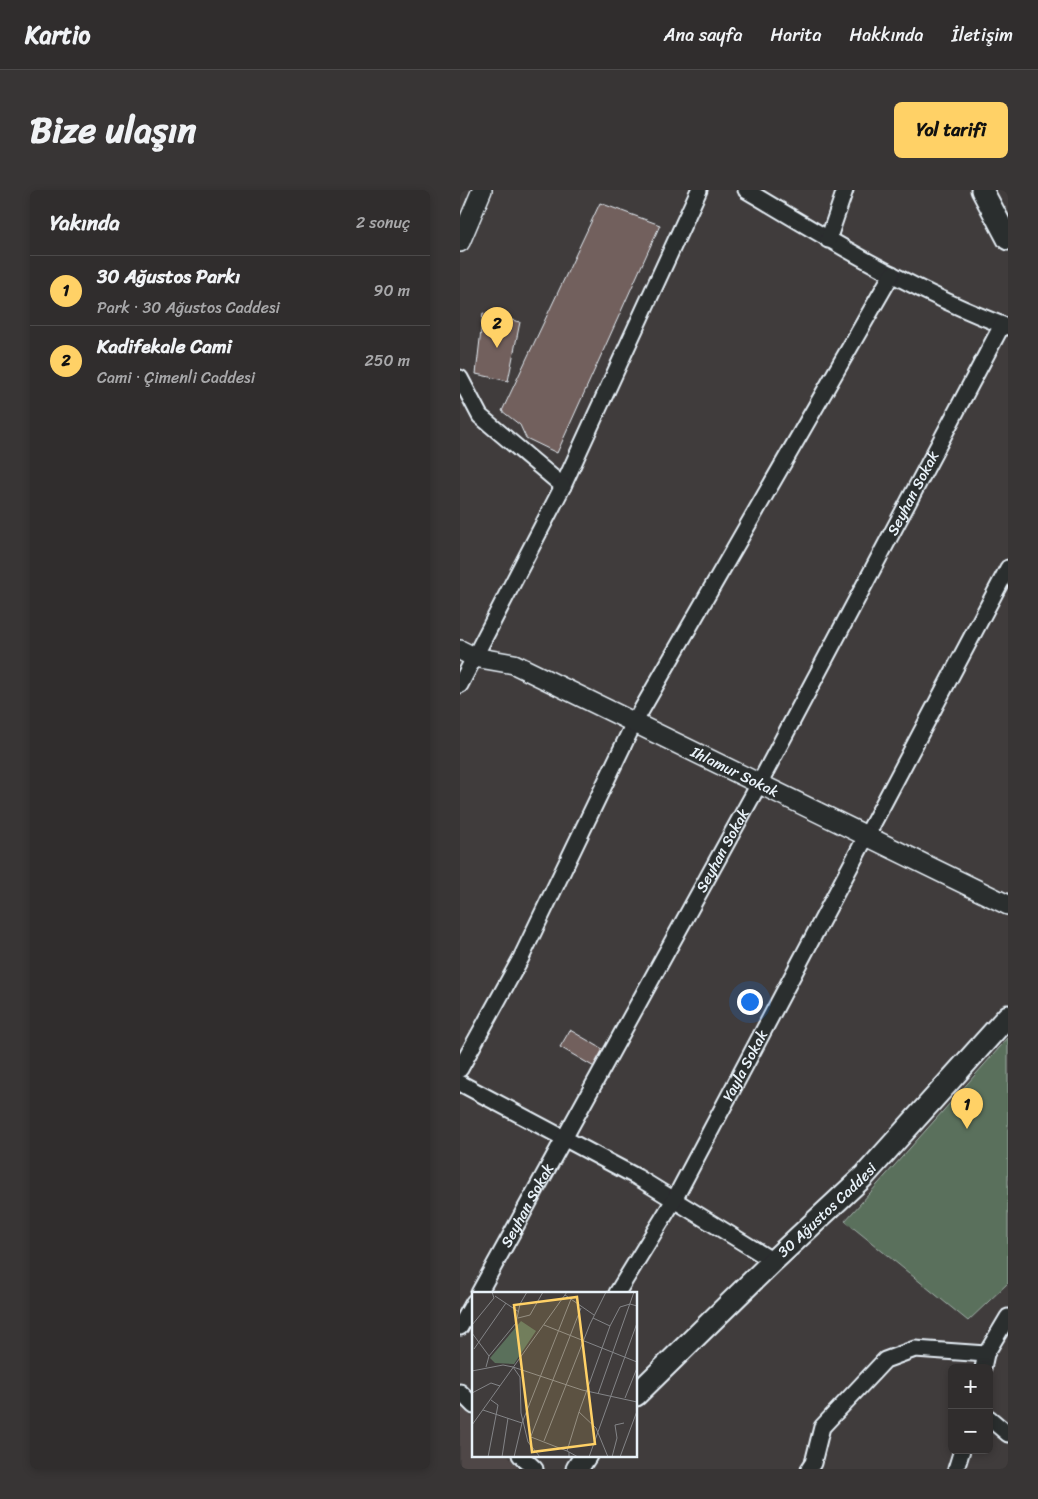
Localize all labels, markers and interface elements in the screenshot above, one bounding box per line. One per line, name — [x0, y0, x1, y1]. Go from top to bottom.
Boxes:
text: Kartio — [25, 14, 90, 56]
text: Ana sayfa — [664, 19, 742, 51]
text: Harita — [770, 19, 821, 51]
text: Hakkında — [849, 19, 924, 51]
text: İletişim — [952, 19, 1013, 51]
text: Bize ulaşın — [30, 99, 196, 161]
button: Yol tarifi — [894, 102, 1008, 158]
text: Yakında — [50, 204, 120, 242]
text: 2 sonuç — [356, 208, 410, 237]
text: 30 Ağustos Parkı — [97, 260, 240, 293]
text: 1 — [63, 276, 69, 305]
text: 90 m — [374, 276, 410, 305]
text: Park · 30 Ağustos Caddesi — [97, 293, 280, 322]
pin: 2 — [481, 307, 513, 348]
text: Kadifekale Cami — [97, 330, 232, 363]
text: 2 — [61, 346, 71, 375]
text: 250 m — [364, 346, 410, 375]
text: Cami · Çimenli Caddesi — [97, 363, 255, 392]
street label: Seyhan Sokak — [880, 446, 946, 540]
street label: Ihlamur Sokak — [685, 739, 784, 804]
street label: Seyhan Sokak — [689, 804, 756, 897]
your location — [737, 989, 763, 1015]
street label: Yayla Sokak — [715, 1024, 775, 1106]
pin: 1 — [951, 1088, 983, 1129]
street label: 30 Ağustos Caddesi — [771, 1156, 884, 1264]
street label: Seyhan Sokak — [493, 1158, 561, 1252]
inset map — [472, 1292, 638, 1456]
map controls — [948, 1364, 993, 1454]
button: + — [948, 1364, 993, 1409]
button: − — [948, 1409, 993, 1454]

